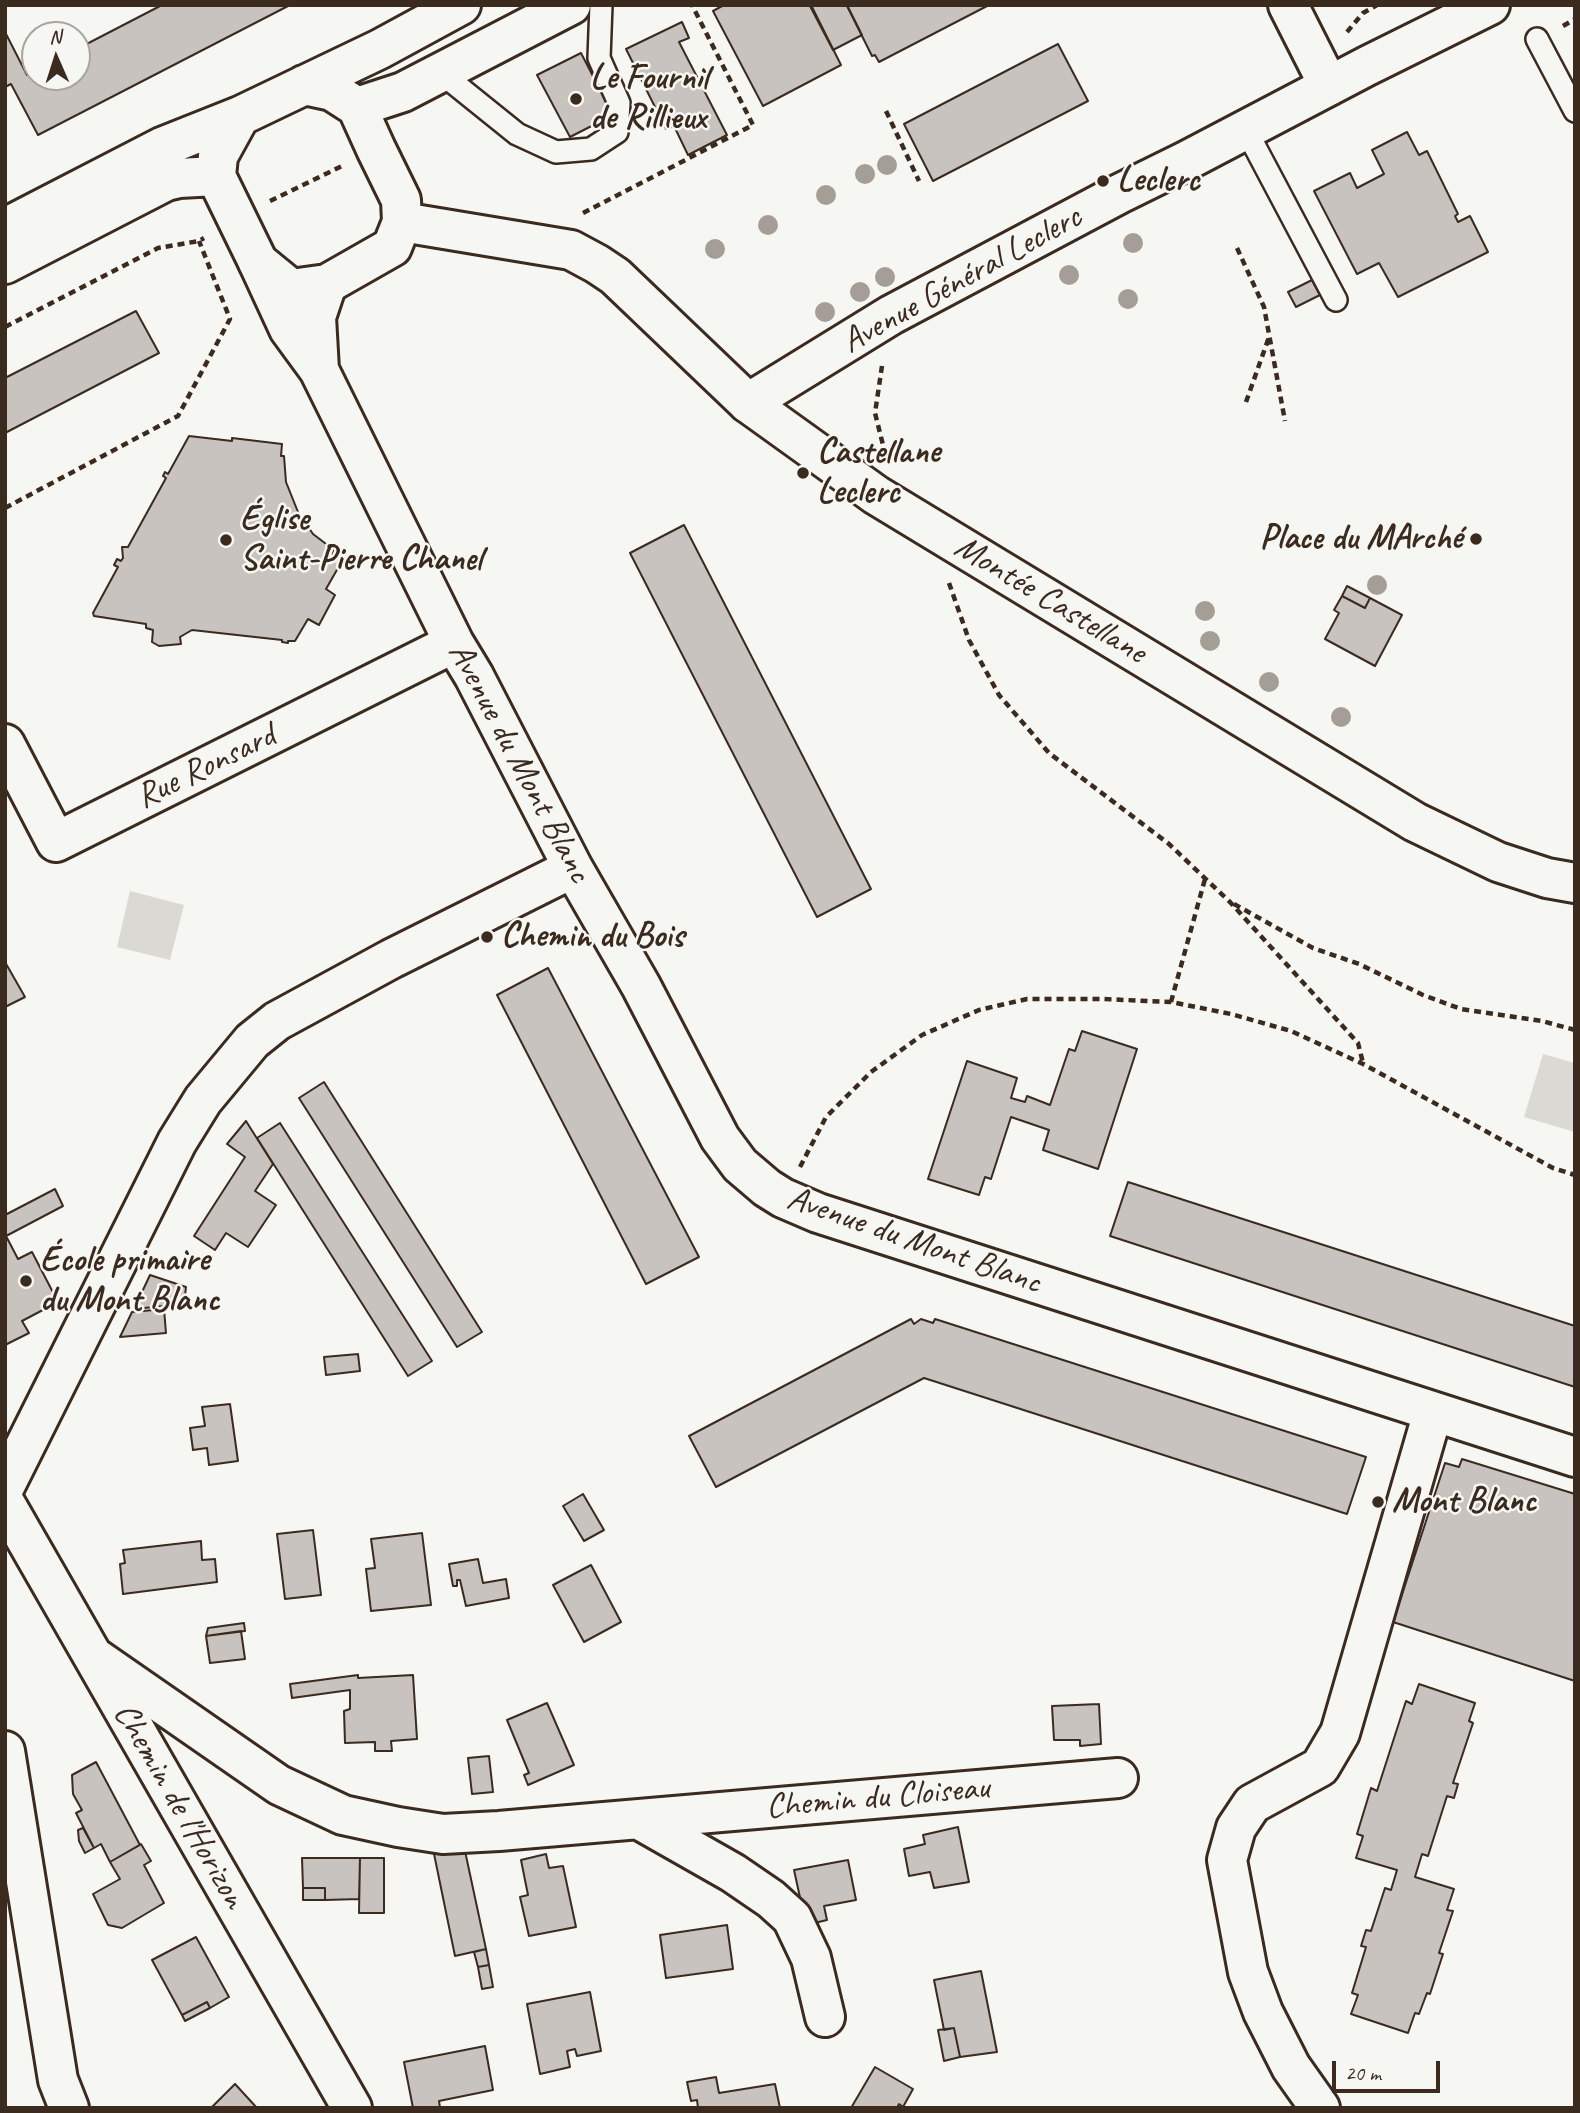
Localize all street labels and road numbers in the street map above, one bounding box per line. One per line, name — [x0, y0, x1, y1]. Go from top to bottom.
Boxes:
street label: Avenue Général Leclerc — [835, 197, 1089, 363]
street label: Montée Castellane — [947, 526, 1153, 674]
street label: Avenue du Mont Blanc — [438, 636, 600, 890]
street label: Rue Ronsard — [130, 715, 282, 819]
street label: Avenue du Mont Blanc — [782, 1178, 1046, 1304]
street label: Chemin de l'Horizon — [103, 1696, 255, 1916]
street label: Chemin du Cloiseau — [764, 1767, 992, 1829]

